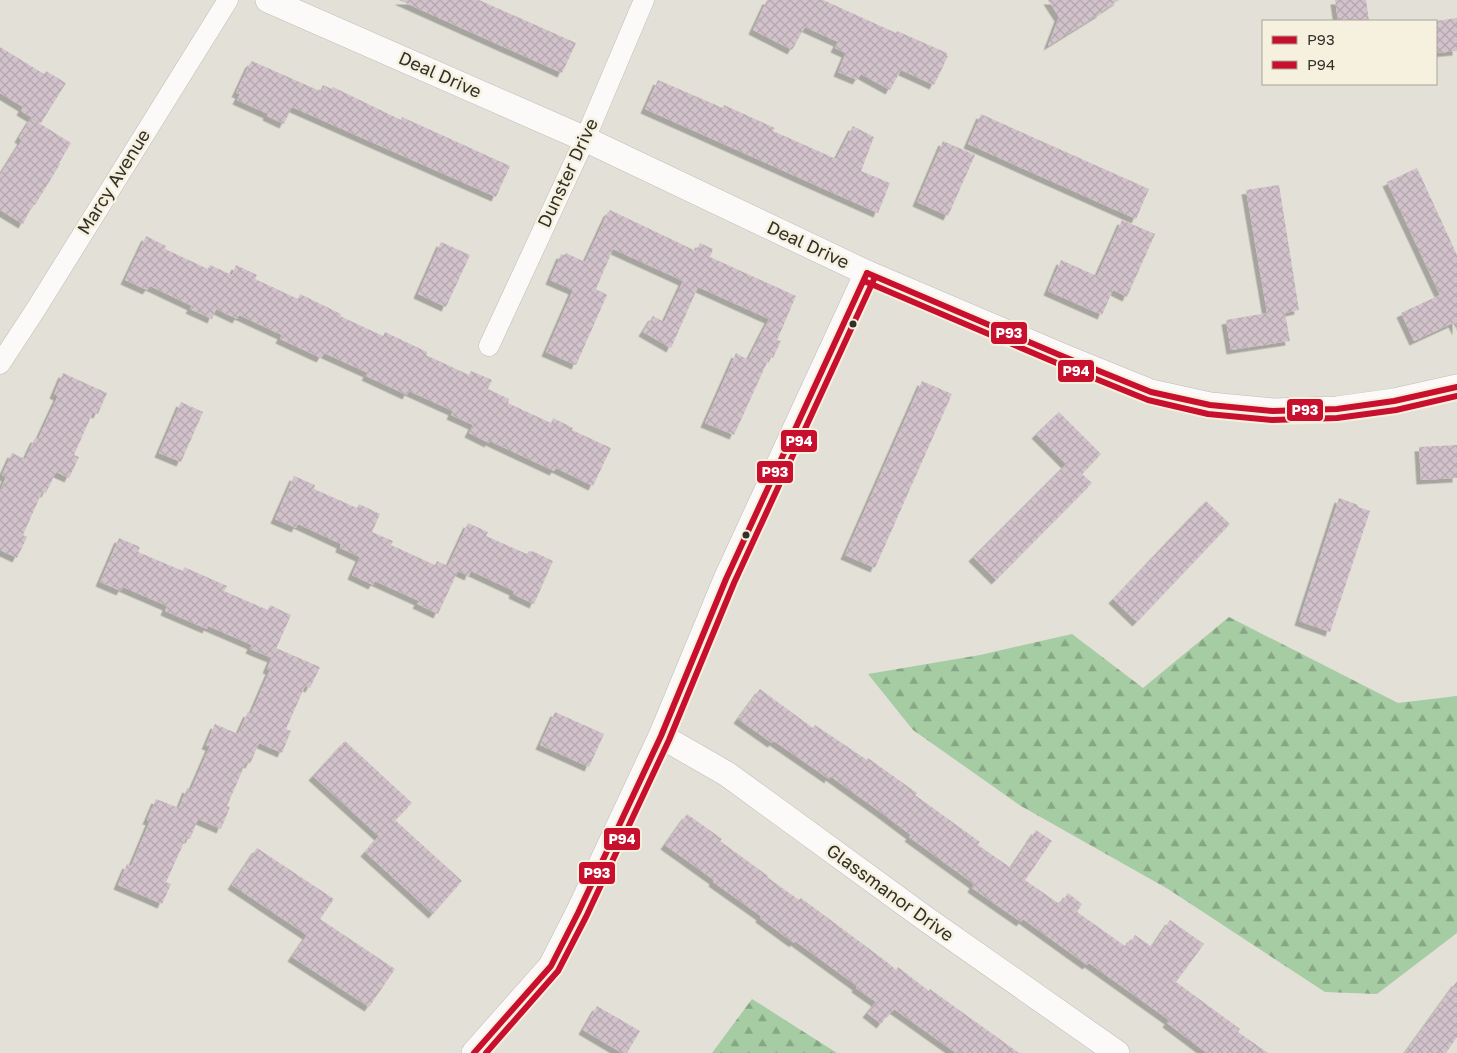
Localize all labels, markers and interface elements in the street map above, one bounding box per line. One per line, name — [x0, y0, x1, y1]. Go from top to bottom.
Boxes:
legend — [1262, 20, 1437, 85]
text: P93 — [1307, 30, 1335, 48]
street label: Deal Drive — [396, 46, 485, 102]
text: P94 — [1307, 55, 1335, 73]
street label: Dunster Drive — [532, 115, 602, 231]
street label: Marcy Avenue — [72, 125, 154, 238]
street label: Deal Drive — [764, 216, 853, 273]
unlabelled marker — [848, 319, 858, 329]
line badge: P93 — [990, 321, 1028, 345]
text: P93 — [996, 324, 1022, 341]
line badge: P94 — [1057, 359, 1095, 383]
text: P94 — [1062, 362, 1090, 379]
line badge: P93 — [1286, 398, 1324, 422]
text: P93 — [1292, 401, 1318, 418]
line badge: P94 — [780, 429, 818, 453]
text: P94 — [785, 432, 813, 449]
line badge: P93 — [756, 460, 794, 484]
text: P93 — [762, 463, 788, 480]
unlabelled marker — [741, 530, 751, 540]
line badge: P94 — [603, 827, 641, 851]
text: P94 — [608, 830, 636, 847]
street label: Glassmanor Drive — [823, 839, 958, 946]
line badge: P93 — [578, 861, 616, 885]
text: P93 — [584, 864, 610, 881]

